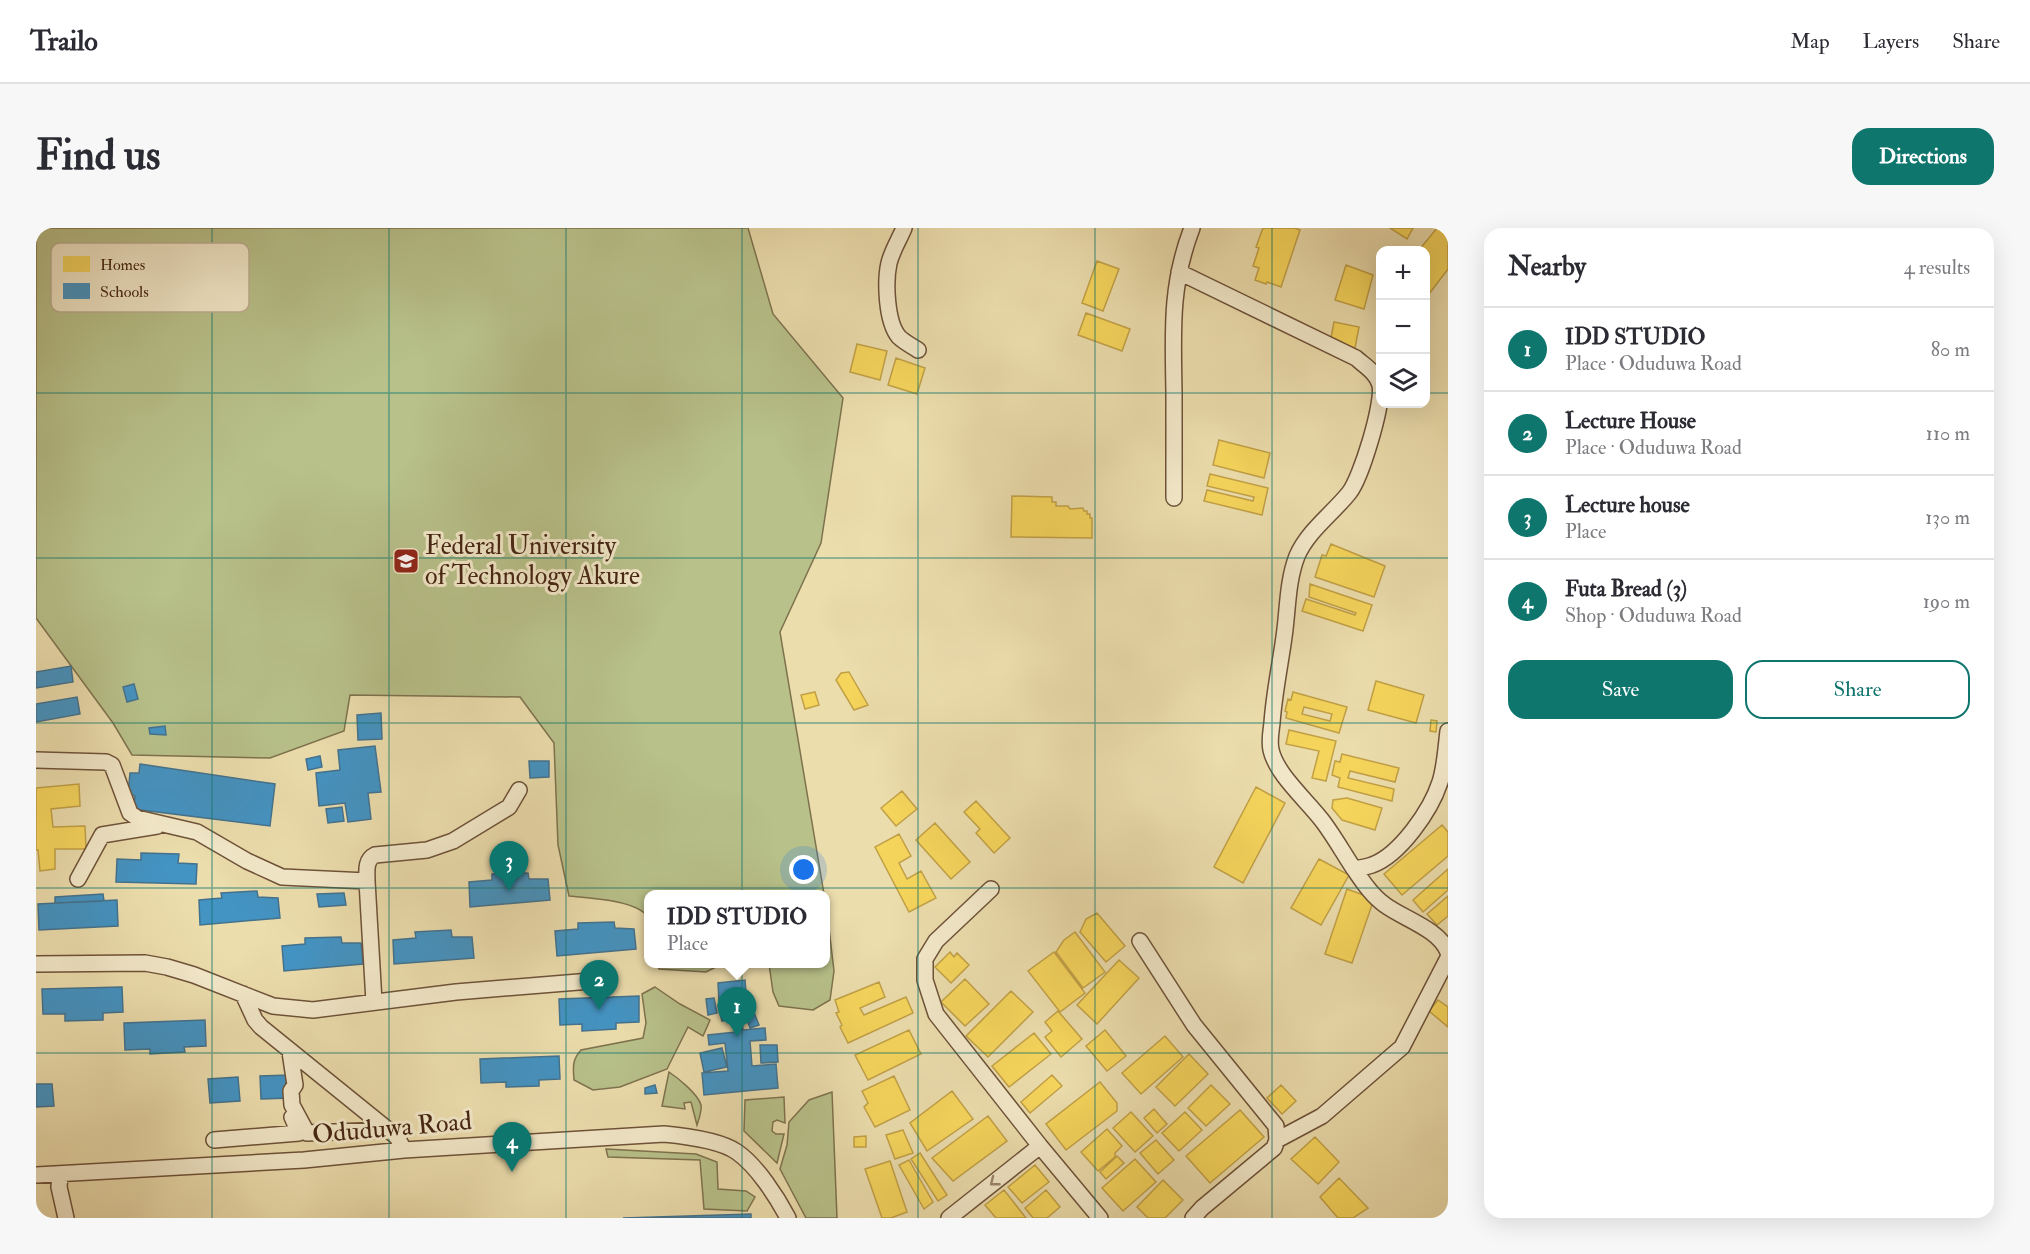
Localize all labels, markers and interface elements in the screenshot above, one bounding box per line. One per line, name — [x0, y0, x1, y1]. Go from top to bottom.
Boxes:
text: Trailo — [30, 24, 98, 59]
text: Map — [1790, 28, 1830, 55]
text: Layers — [1863, 28, 1919, 55]
text: Share — [1952, 28, 2000, 55]
button: Directions — [1852, 128, 1994, 185]
text: Find us — [36, 130, 160, 182]
legend — [51, 243, 249, 312]
map controls — [1376, 246, 1430, 408]
button: + — [1376, 246, 1430, 300]
text: Nearby — [1508, 251, 1586, 283]
text: Homes — [100, 255, 145, 275]
text: 4 results — [1904, 255, 1970, 280]
text: Schools — [100, 282, 149, 302]
button: − — [1376, 300, 1430, 354]
text: IDD STUDIO — [1565, 323, 1706, 351]
text: 1 — [1524, 337, 1531, 362]
text: 80 m — [1931, 337, 1970, 362]
text: Place · Oduduwa Road — [1565, 351, 1742, 376]
button: layers — [1376, 354, 1430, 408]
text: Lecture House — [1565, 407, 1696, 435]
text: 2 — [1522, 421, 1533, 446]
text: 110 m — [1926, 421, 1970, 446]
text: Place · Oduduwa Road — [1565, 435, 1742, 460]
text: Lecture house — [1565, 491, 1690, 519]
text: 3 — [1524, 505, 1531, 530]
text: 130 m — [1925, 505, 1970, 530]
text: Place — [1565, 519, 1606, 544]
place label: Federal University of Technology Akure — [425, 530, 640, 592]
school or university icon: Federal University of Technology Akure — [391, 546, 421, 576]
text: Futa Bread (3) — [1565, 575, 1687, 603]
text: 4 — [1522, 589, 1533, 614]
text: 190 m — [1923, 589, 1970, 614]
text: Shop · Oduduwa Road — [1565, 603, 1742, 628]
button: Save — [1508, 660, 1733, 719]
button: Share — [1745, 660, 1970, 719]
pin: 3 — [490, 842, 528, 891]
your location — [789, 855, 818, 884]
popup — [644, 890, 830, 968]
text: IDD STUDIO — [667, 903, 807, 931]
text: Place — [667, 931, 708, 956]
pin: 2 — [580, 960, 618, 1010]
pin: 1 — [718, 988, 756, 1037]
street label: Oduduwa Road — [311, 1105, 473, 1151]
pin: 4 — [492, 1122, 532, 1172]
one-way arrow — [990, 1175, 1001, 1186]

